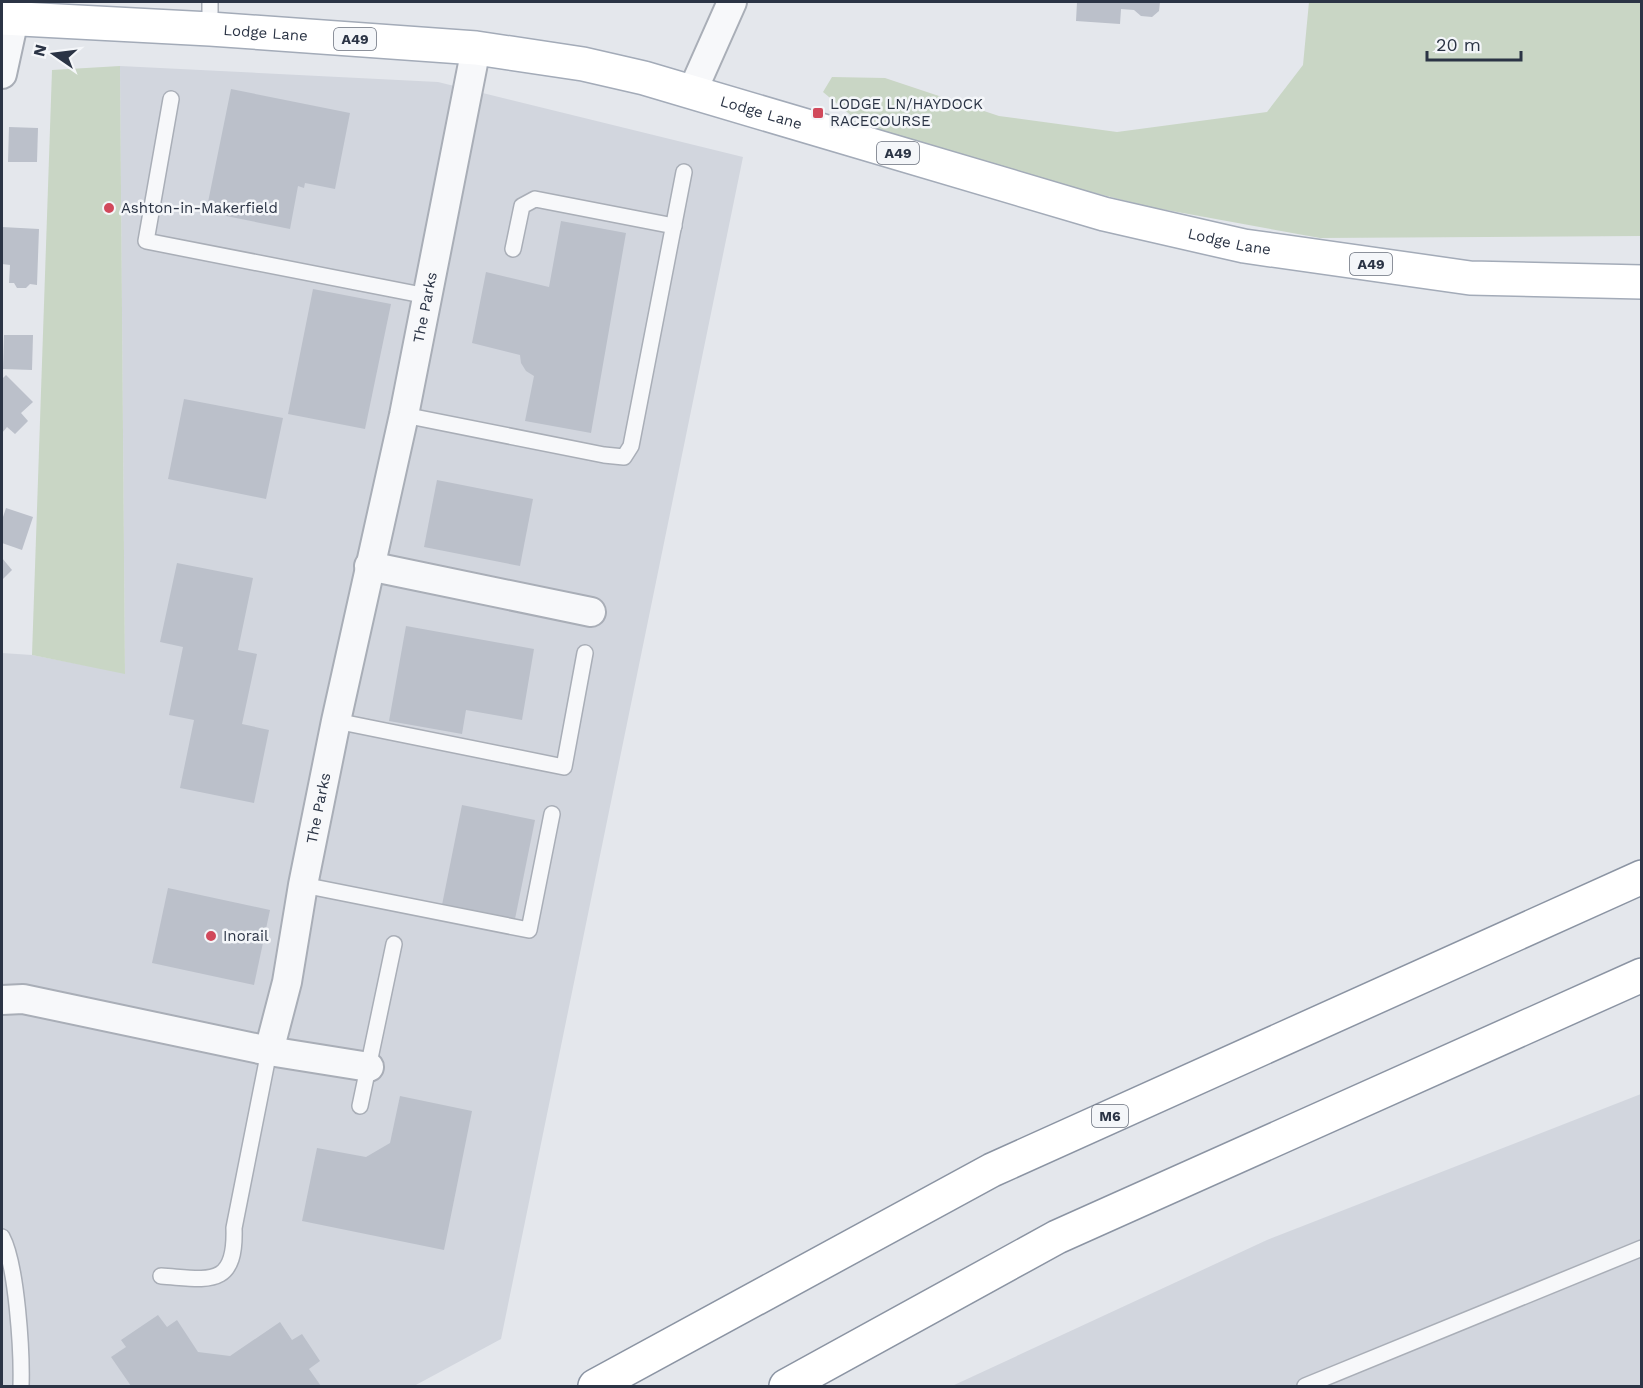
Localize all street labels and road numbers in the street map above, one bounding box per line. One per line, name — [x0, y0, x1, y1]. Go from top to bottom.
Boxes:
street label: Lodge Lane — [223, 21, 308, 45]
road number: A49 — [334, 28, 376, 50]
street label: Lodge Lane — [718, 92, 804, 133]
road number: A49 — [877, 142, 919, 164]
street label: Lodge Lane — [1186, 224, 1272, 259]
road number: A49 — [1350, 253, 1392, 275]
street label: The Parks — [409, 270, 441, 344]
street label: The Parks — [303, 771, 334, 845]
road number: M6 — [1092, 1105, 1128, 1127]

